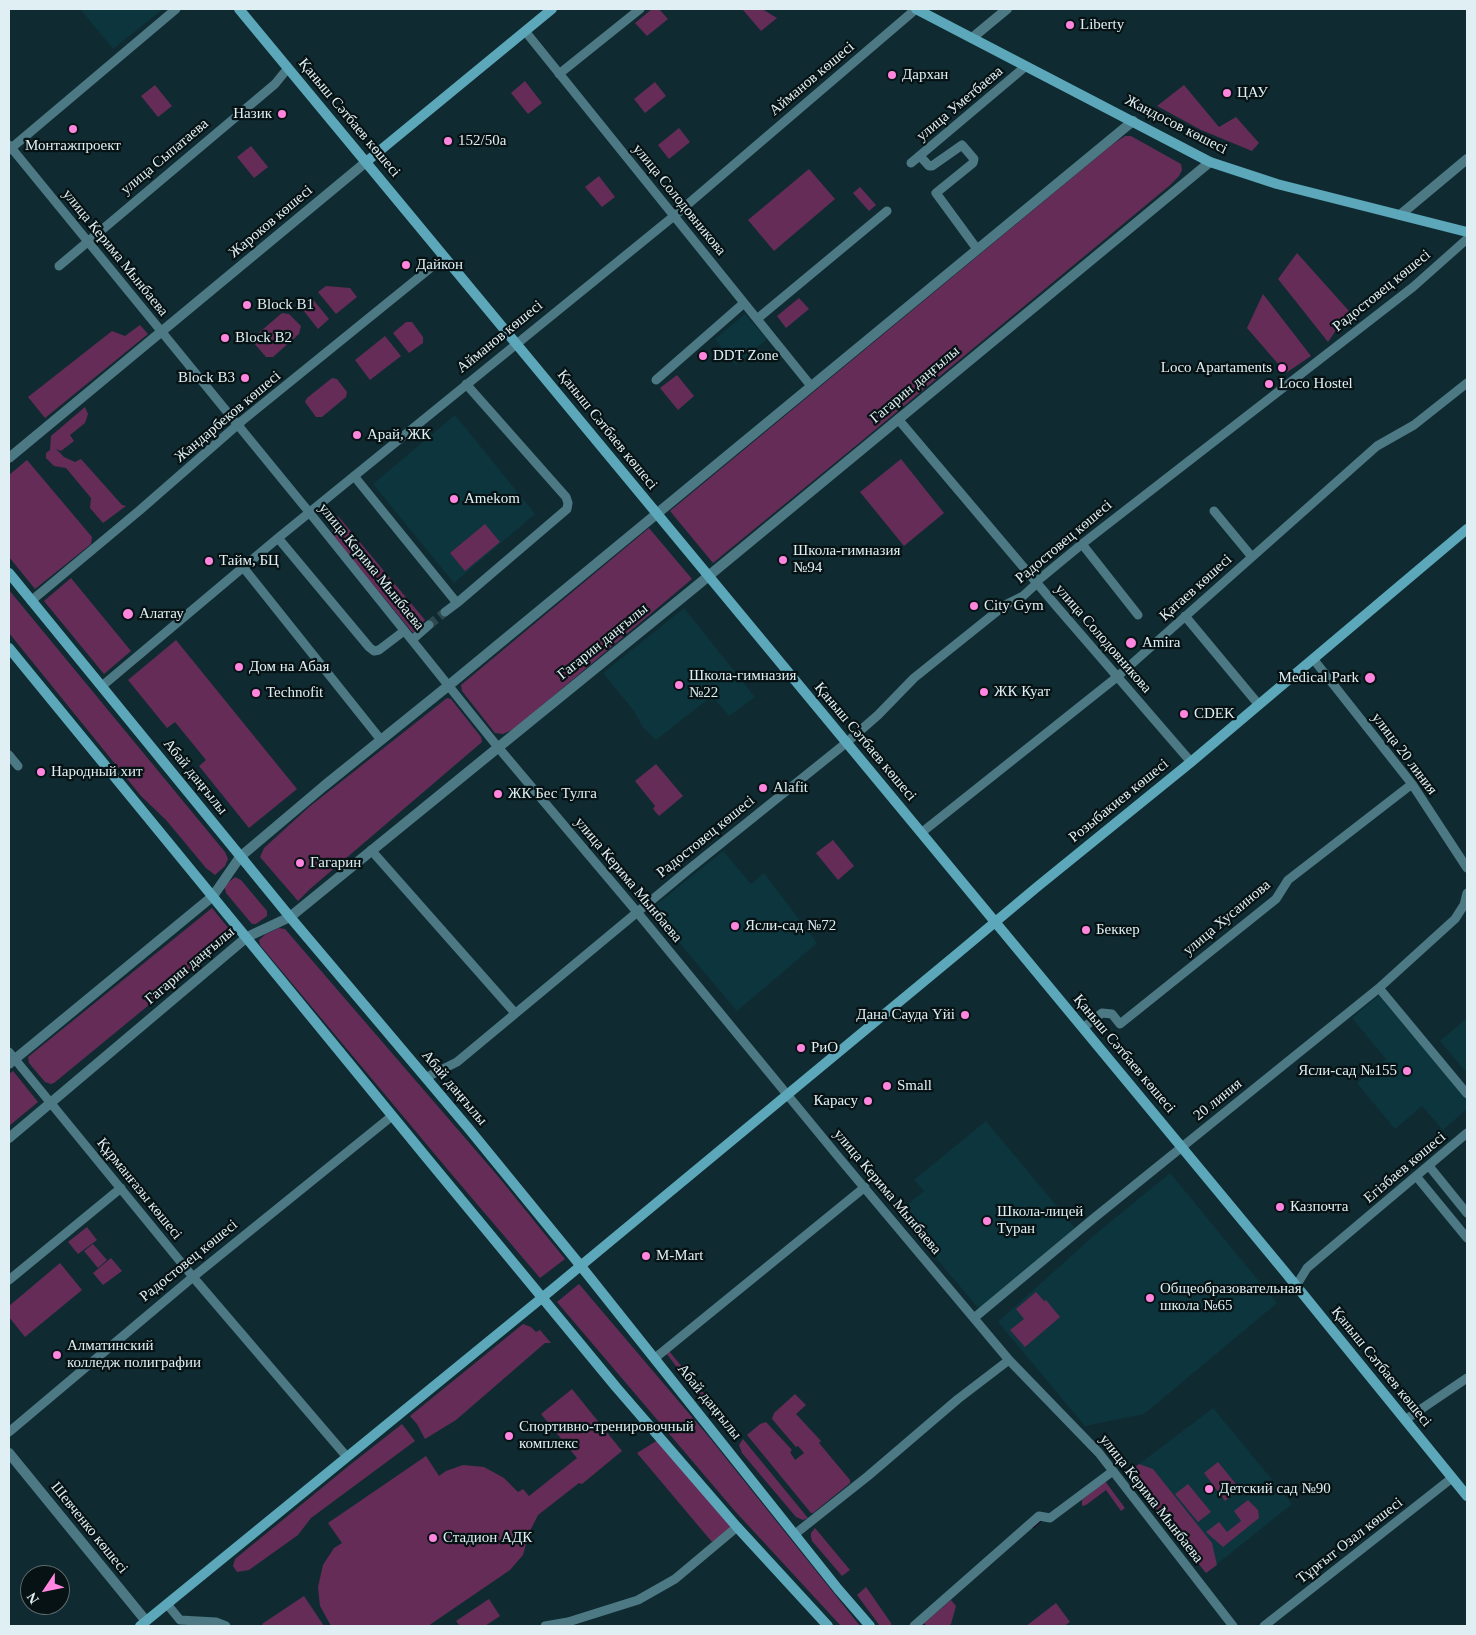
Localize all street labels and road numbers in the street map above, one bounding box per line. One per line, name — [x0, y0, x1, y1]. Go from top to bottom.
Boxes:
street label: Айманов көшесі — [766, 38, 858, 120]
street label: Қаныш Сәтбаев көшесі — [294, 55, 404, 181]
street label: улица Уметбаева — [913, 63, 1007, 145]
street label: Жандосов көшесі — [1122, 91, 1230, 159]
street label: улица Сыпатаева — [118, 115, 212, 199]
street label: улица Солодовникова — [628, 141, 730, 259]
street label: Жароков көшесі — [225, 182, 317, 262]
street label: улица Керима Мынбаева — [58, 186, 172, 320]
street label: Радостовец көшесі — [1329, 246, 1435, 336]
street label: Айманов көшесі — [453, 297, 547, 377]
street label: Гагарин даңғылы — [867, 342, 963, 428]
street label: Қаныш Сәтбаев көшесі — [553, 366, 661, 494]
street label: Жандарбеков көшесі — [171, 367, 285, 467]
street label: Радостовец көшесі — [1012, 496, 1116, 588]
street label: улица Керима Мынбаева — [314, 500, 428, 634]
street label: Қатаев көшесі — [1156, 551, 1236, 625]
street label: улица Солодовникова — [1051, 581, 1155, 697]
street label: Гагарин даңғылы — [554, 600, 652, 684]
street label: Қаныш Сәтбаев көшесі — [810, 679, 920, 805]
street label: улица 20 линия — [1367, 709, 1441, 799]
street label: Абай даңғылы — [159, 735, 231, 819]
street label: Розыбакиев көшесі — [1066, 755, 1172, 847]
street label: Радостовец көшесі — [653, 792, 759, 882]
street label: улица Керима Мынбаева — [570, 814, 686, 946]
street label: улица Хусаинова — [1180, 876, 1274, 960]
street label: Гагарин даңғылы — [142, 923, 238, 1009]
street label: Қаныш Сәтбаев көшесі — [1069, 991, 1179, 1117]
street label: Абай даңғылы — [417, 1047, 491, 1129]
street label: 20 линия — [1190, 1075, 1246, 1125]
street label: улица Керима Мынбаева — [829, 1126, 945, 1258]
street label: Егізбаев көшесі — [1360, 1129, 1450, 1207]
street label: Құрманғазы көшесі — [92, 1135, 186, 1243]
street label: Радостовец көшесі — [136, 1216, 242, 1306]
street label: Қаныш Сәтбаев көшесі — [1327, 1303, 1435, 1431]
street label: Абай даңғылы — [673, 1360, 745, 1444]
street label: улица Керима Мынбаева — [1095, 1431, 1207, 1567]
street label: Шевченко көшесі — [47, 1479, 131, 1577]
street label: Тұрғыт Озал көшесі — [1293, 1494, 1407, 1588]

